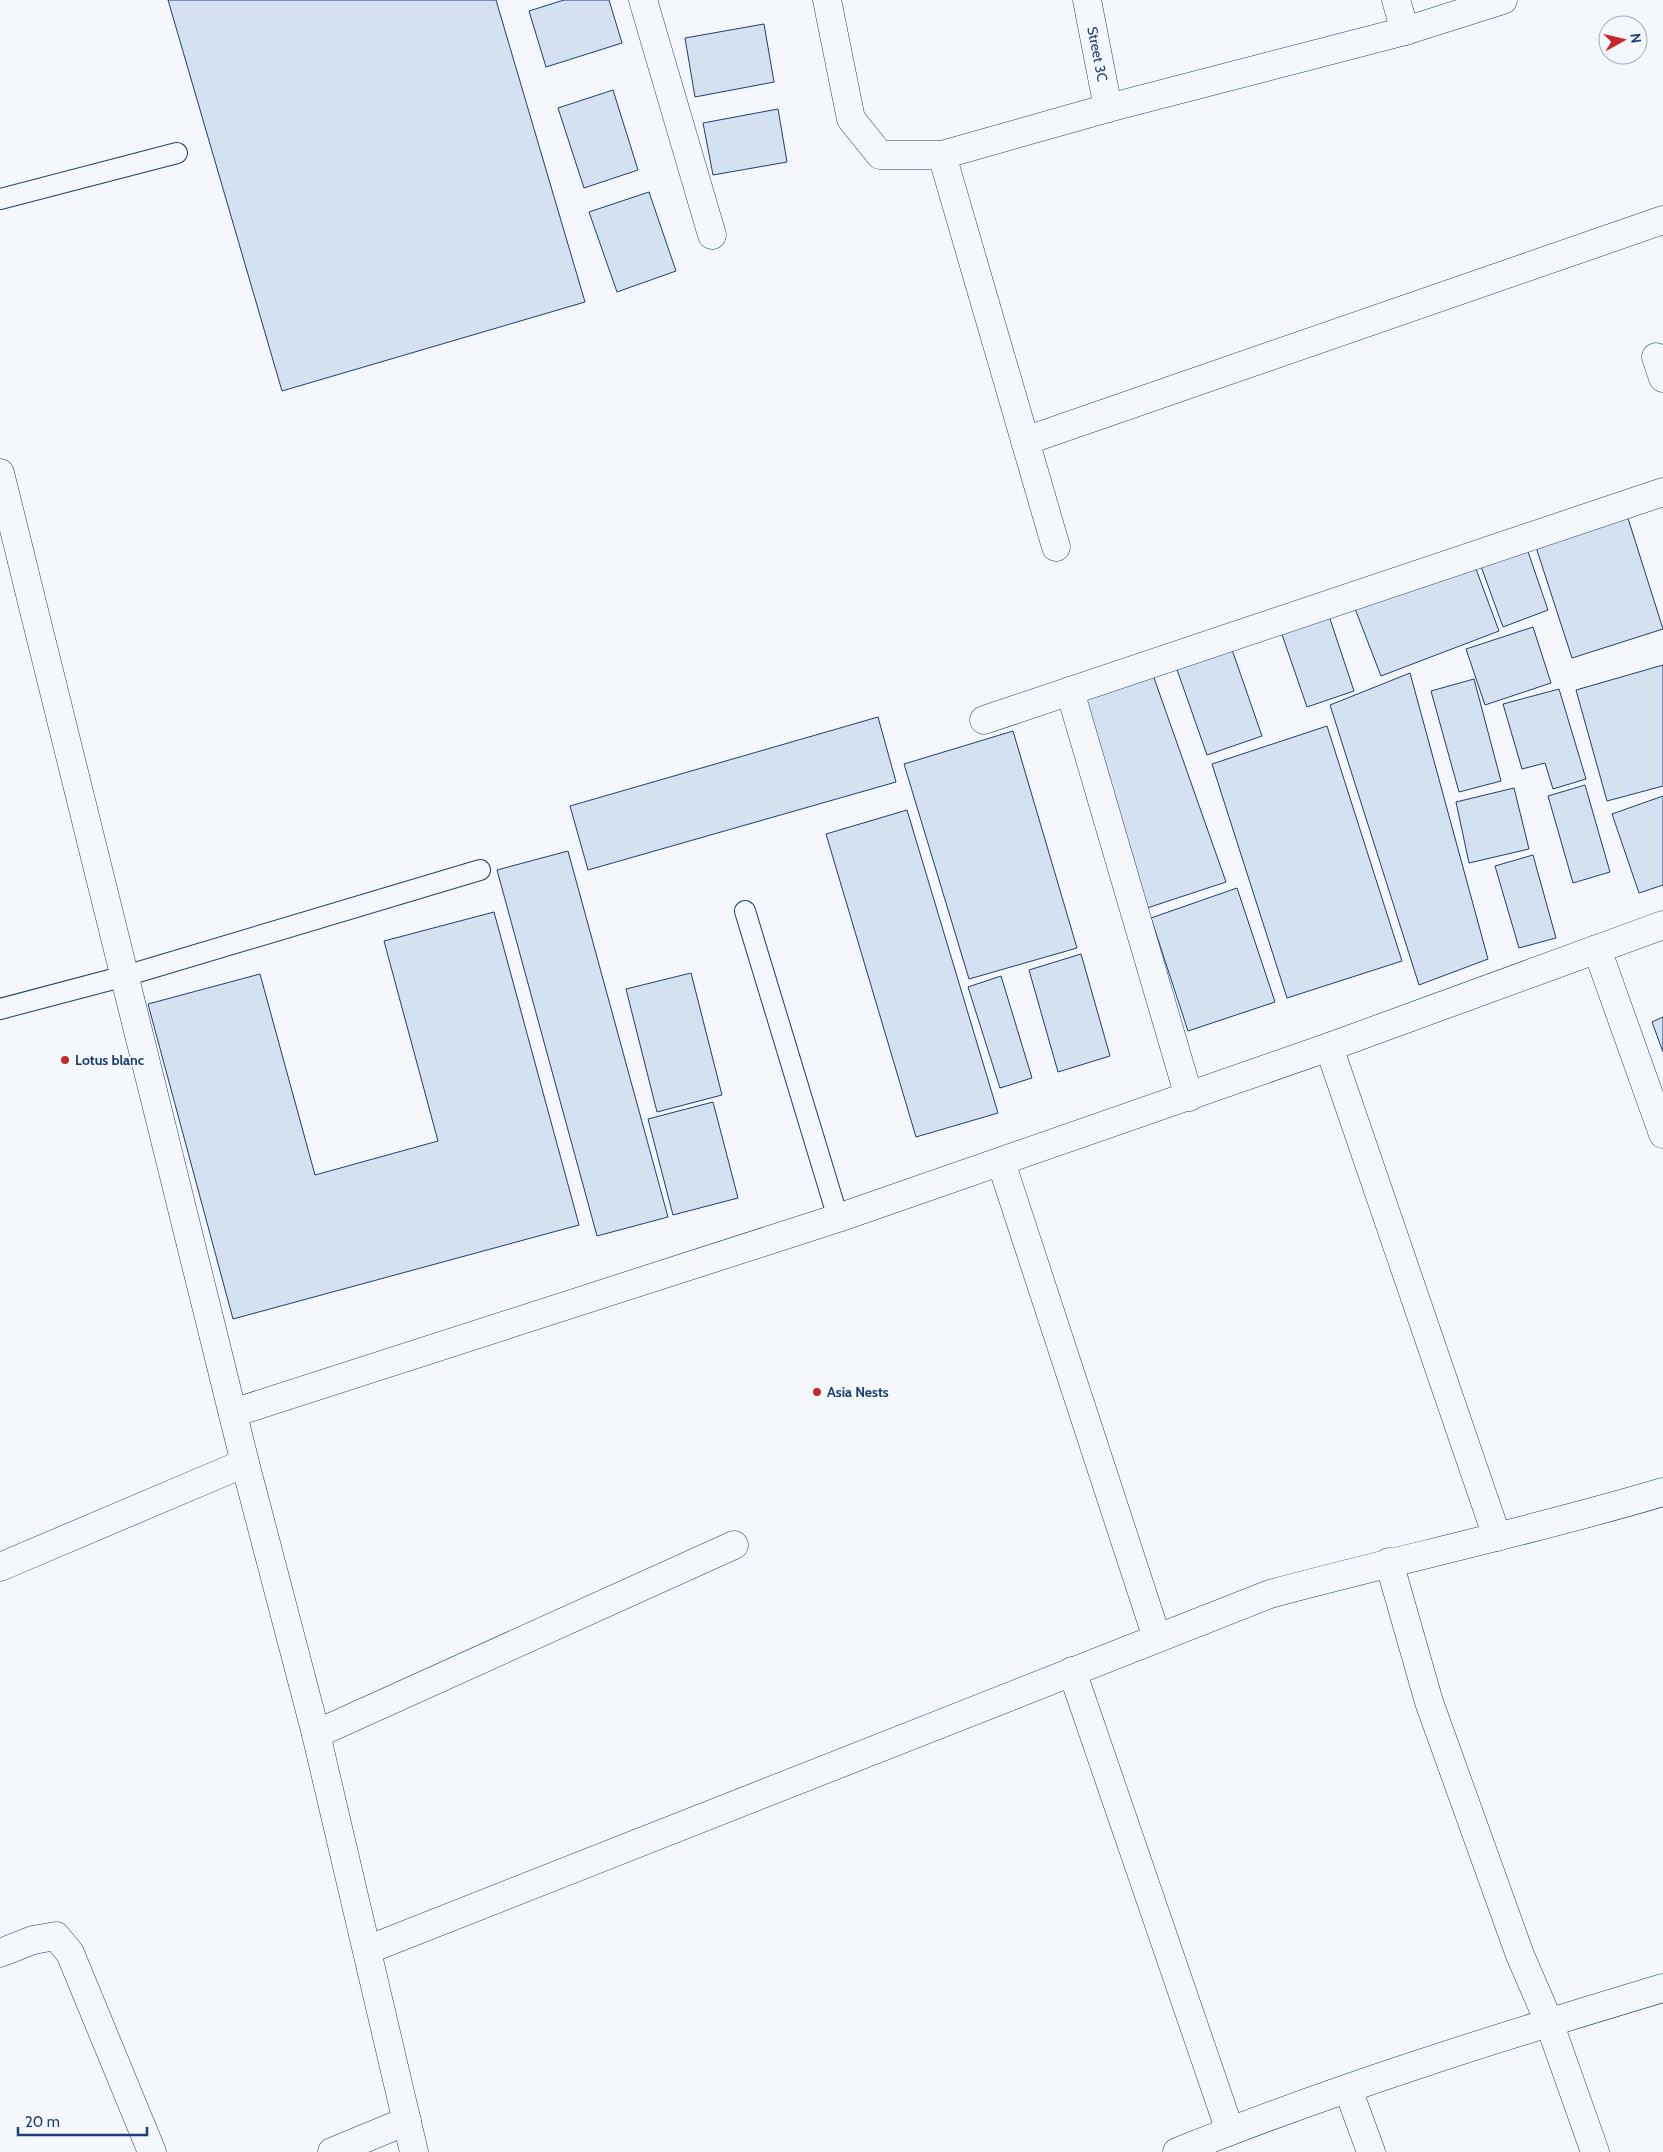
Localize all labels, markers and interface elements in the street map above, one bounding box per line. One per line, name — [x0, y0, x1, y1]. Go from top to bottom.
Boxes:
north arrow — [1598, 15, 1648, 65]
street label: Street 3C — [1083, 25, 1112, 83]
text: N — [1626, 32, 1645, 44]
place label: Lotus blanc — [75, 1051, 145, 1069]
marker: Lotus blanc — [59, 1054, 71, 1066]
place label: Asia Nests — [827, 1383, 889, 1401]
marker: Asia Nests — [811, 1386, 823, 1398]
scale bar — [18, 2104, 146, 2136]
text: 20 m — [25, 2113, 60, 2131]

